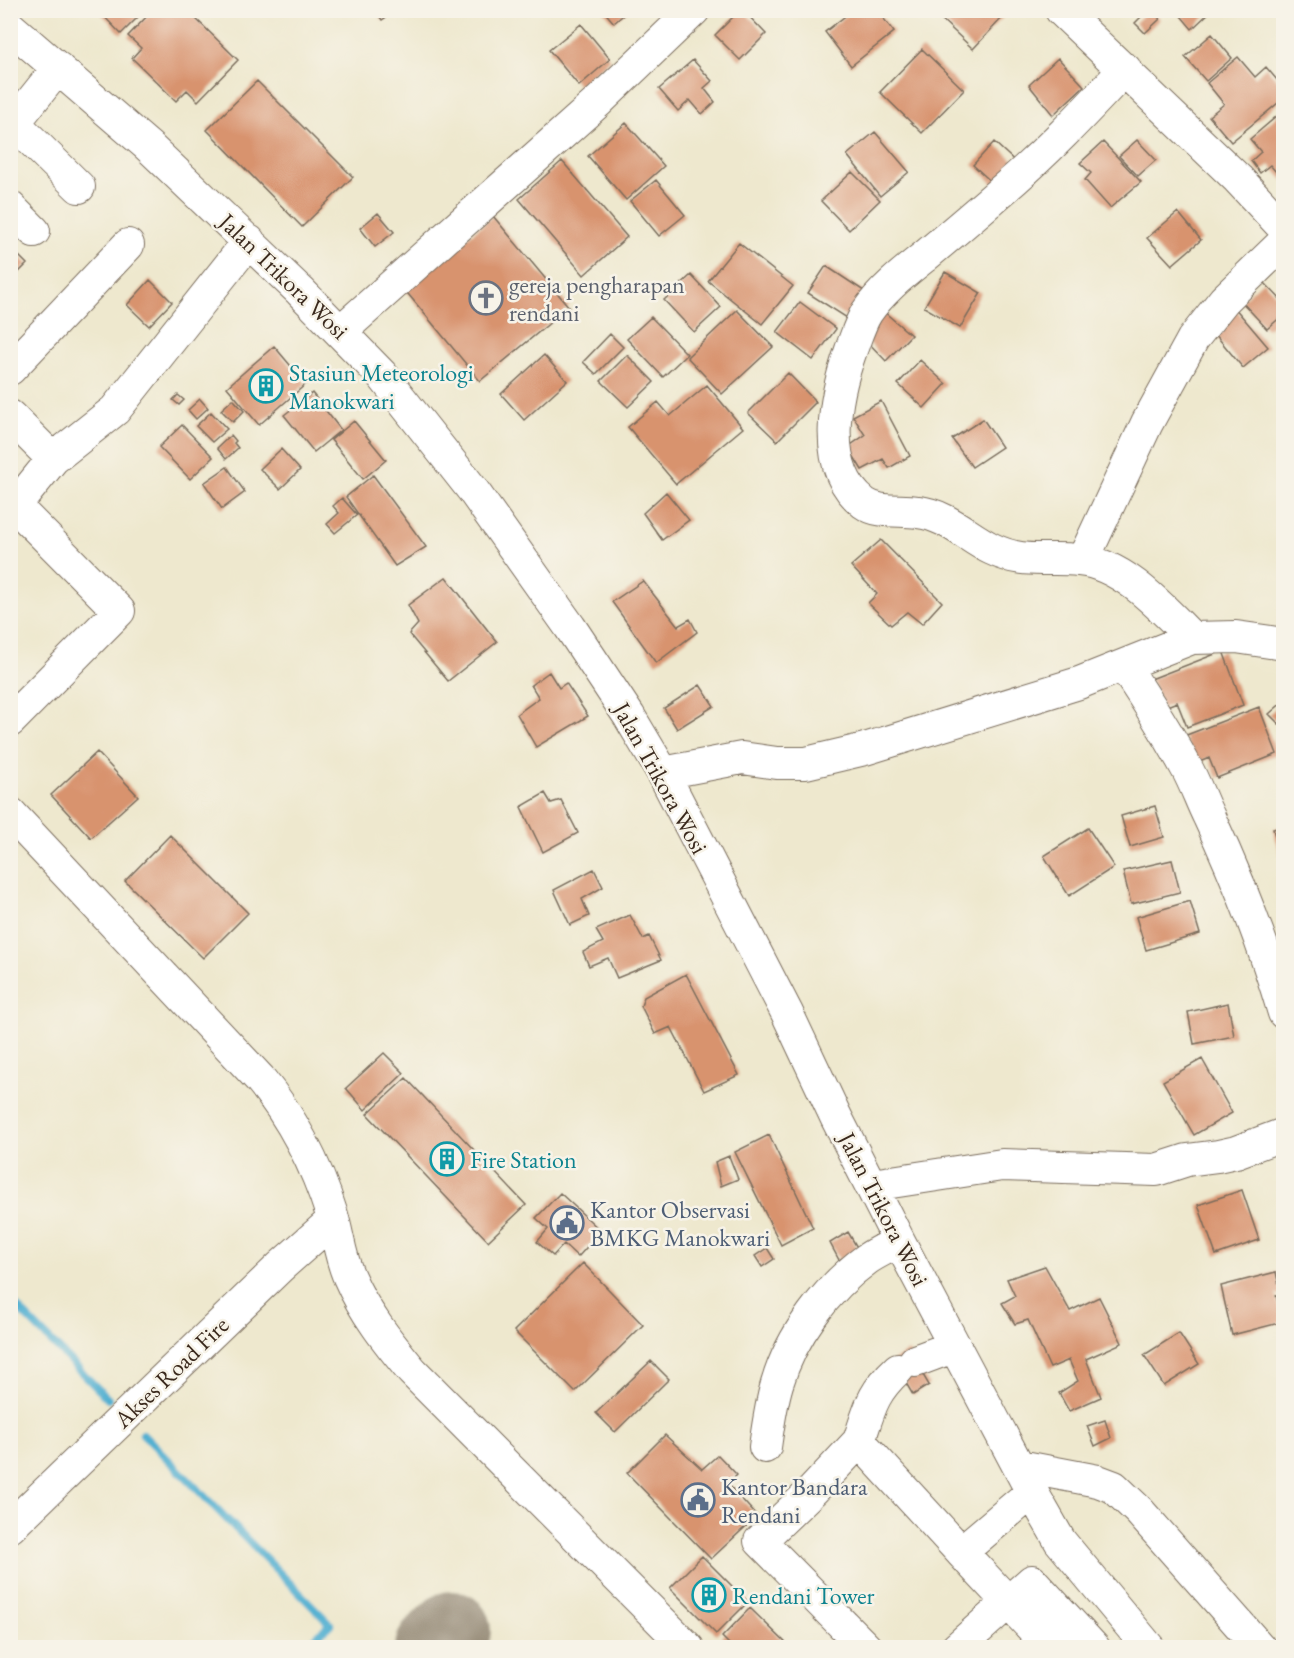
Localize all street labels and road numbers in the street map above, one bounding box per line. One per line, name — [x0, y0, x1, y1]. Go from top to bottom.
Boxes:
street label: Jalan Trikora Wosi — [211, 205, 356, 346]
street label: Jalan Trikora Wosi — [606, 695, 716, 859]
street label: Jalan Trikora Wosi — [831, 1125, 936, 1291]
street label: Akses Road Fire — [106, 1309, 235, 1435]

